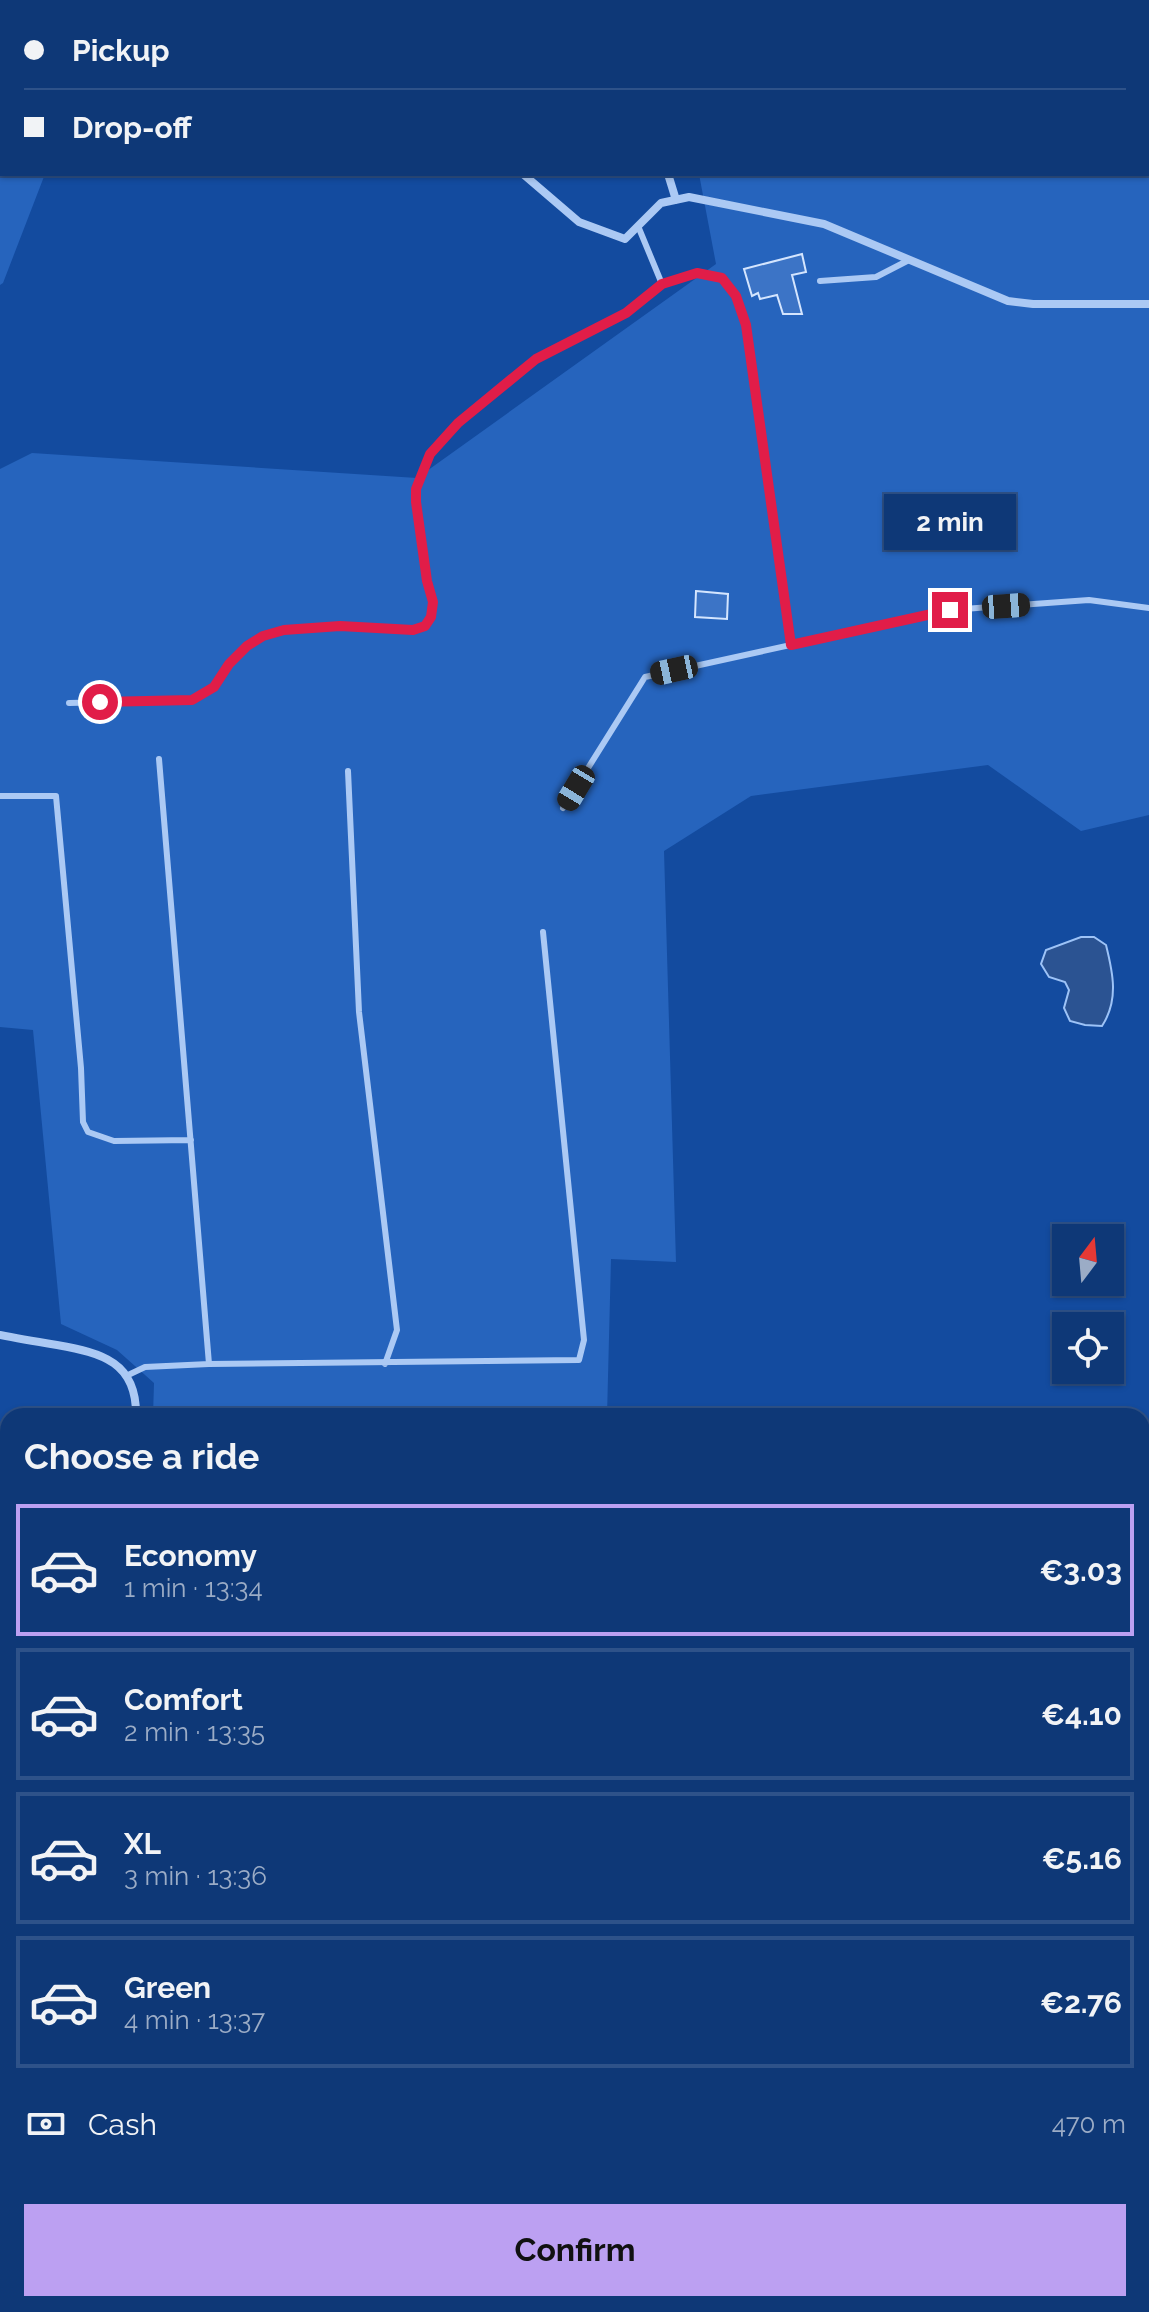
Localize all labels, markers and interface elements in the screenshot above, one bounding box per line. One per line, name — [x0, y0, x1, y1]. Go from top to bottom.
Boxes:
text: Pickup — [72, 33, 170, 68]
text: Drop-off — [72, 110, 192, 145]
callout: 2 min — [884, 494, 1016, 550]
text: 2 min — [916, 507, 984, 537]
route end — [932, 592, 968, 628]
car — [981, 592, 1031, 620]
car — [648, 653, 700, 687]
route start — [82, 684, 118, 720]
car — [553, 761, 599, 815]
north arrow — [1052, 1224, 1124, 1296]
map controls — [1052, 1224, 1124, 1384]
button: locate — [1052, 1312, 1124, 1384]
text: Choose a ride — [24, 1435, 259, 1477]
icon: car — [28, 1534, 100, 1606]
text: Economy — [124, 1538, 257, 1573]
text: €3.03 — [1039, 1553, 1122, 1588]
text: 1 min · 13:34 — [124, 1573, 263, 1603]
icon: car — [28, 1678, 100, 1750]
text: Comfort — [124, 1682, 243, 1717]
text: €4.10 — [1041, 1697, 1122, 1732]
text: 2 min · 13:35 — [124, 1717, 265, 1747]
icon: car — [28, 1822, 100, 1894]
text: XL — [124, 1826, 161, 1861]
text: €5.16 — [1042, 1841, 1122, 1876]
text: 3 min · 13:36 — [124, 1861, 267, 1891]
icon: car — [28, 1966, 100, 2038]
text: Green — [124, 1970, 211, 2005]
text: €2.76 — [1040, 1985, 1122, 2020]
text: 4 min · 13:37 — [124, 2005, 265, 2035]
icon: cash — [24, 2102, 68, 2146]
text: Cash — [88, 2107, 157, 2142]
text: 470 m — [1052, 2109, 1126, 2139]
button: Confirm — [24, 2204, 1126, 2296]

